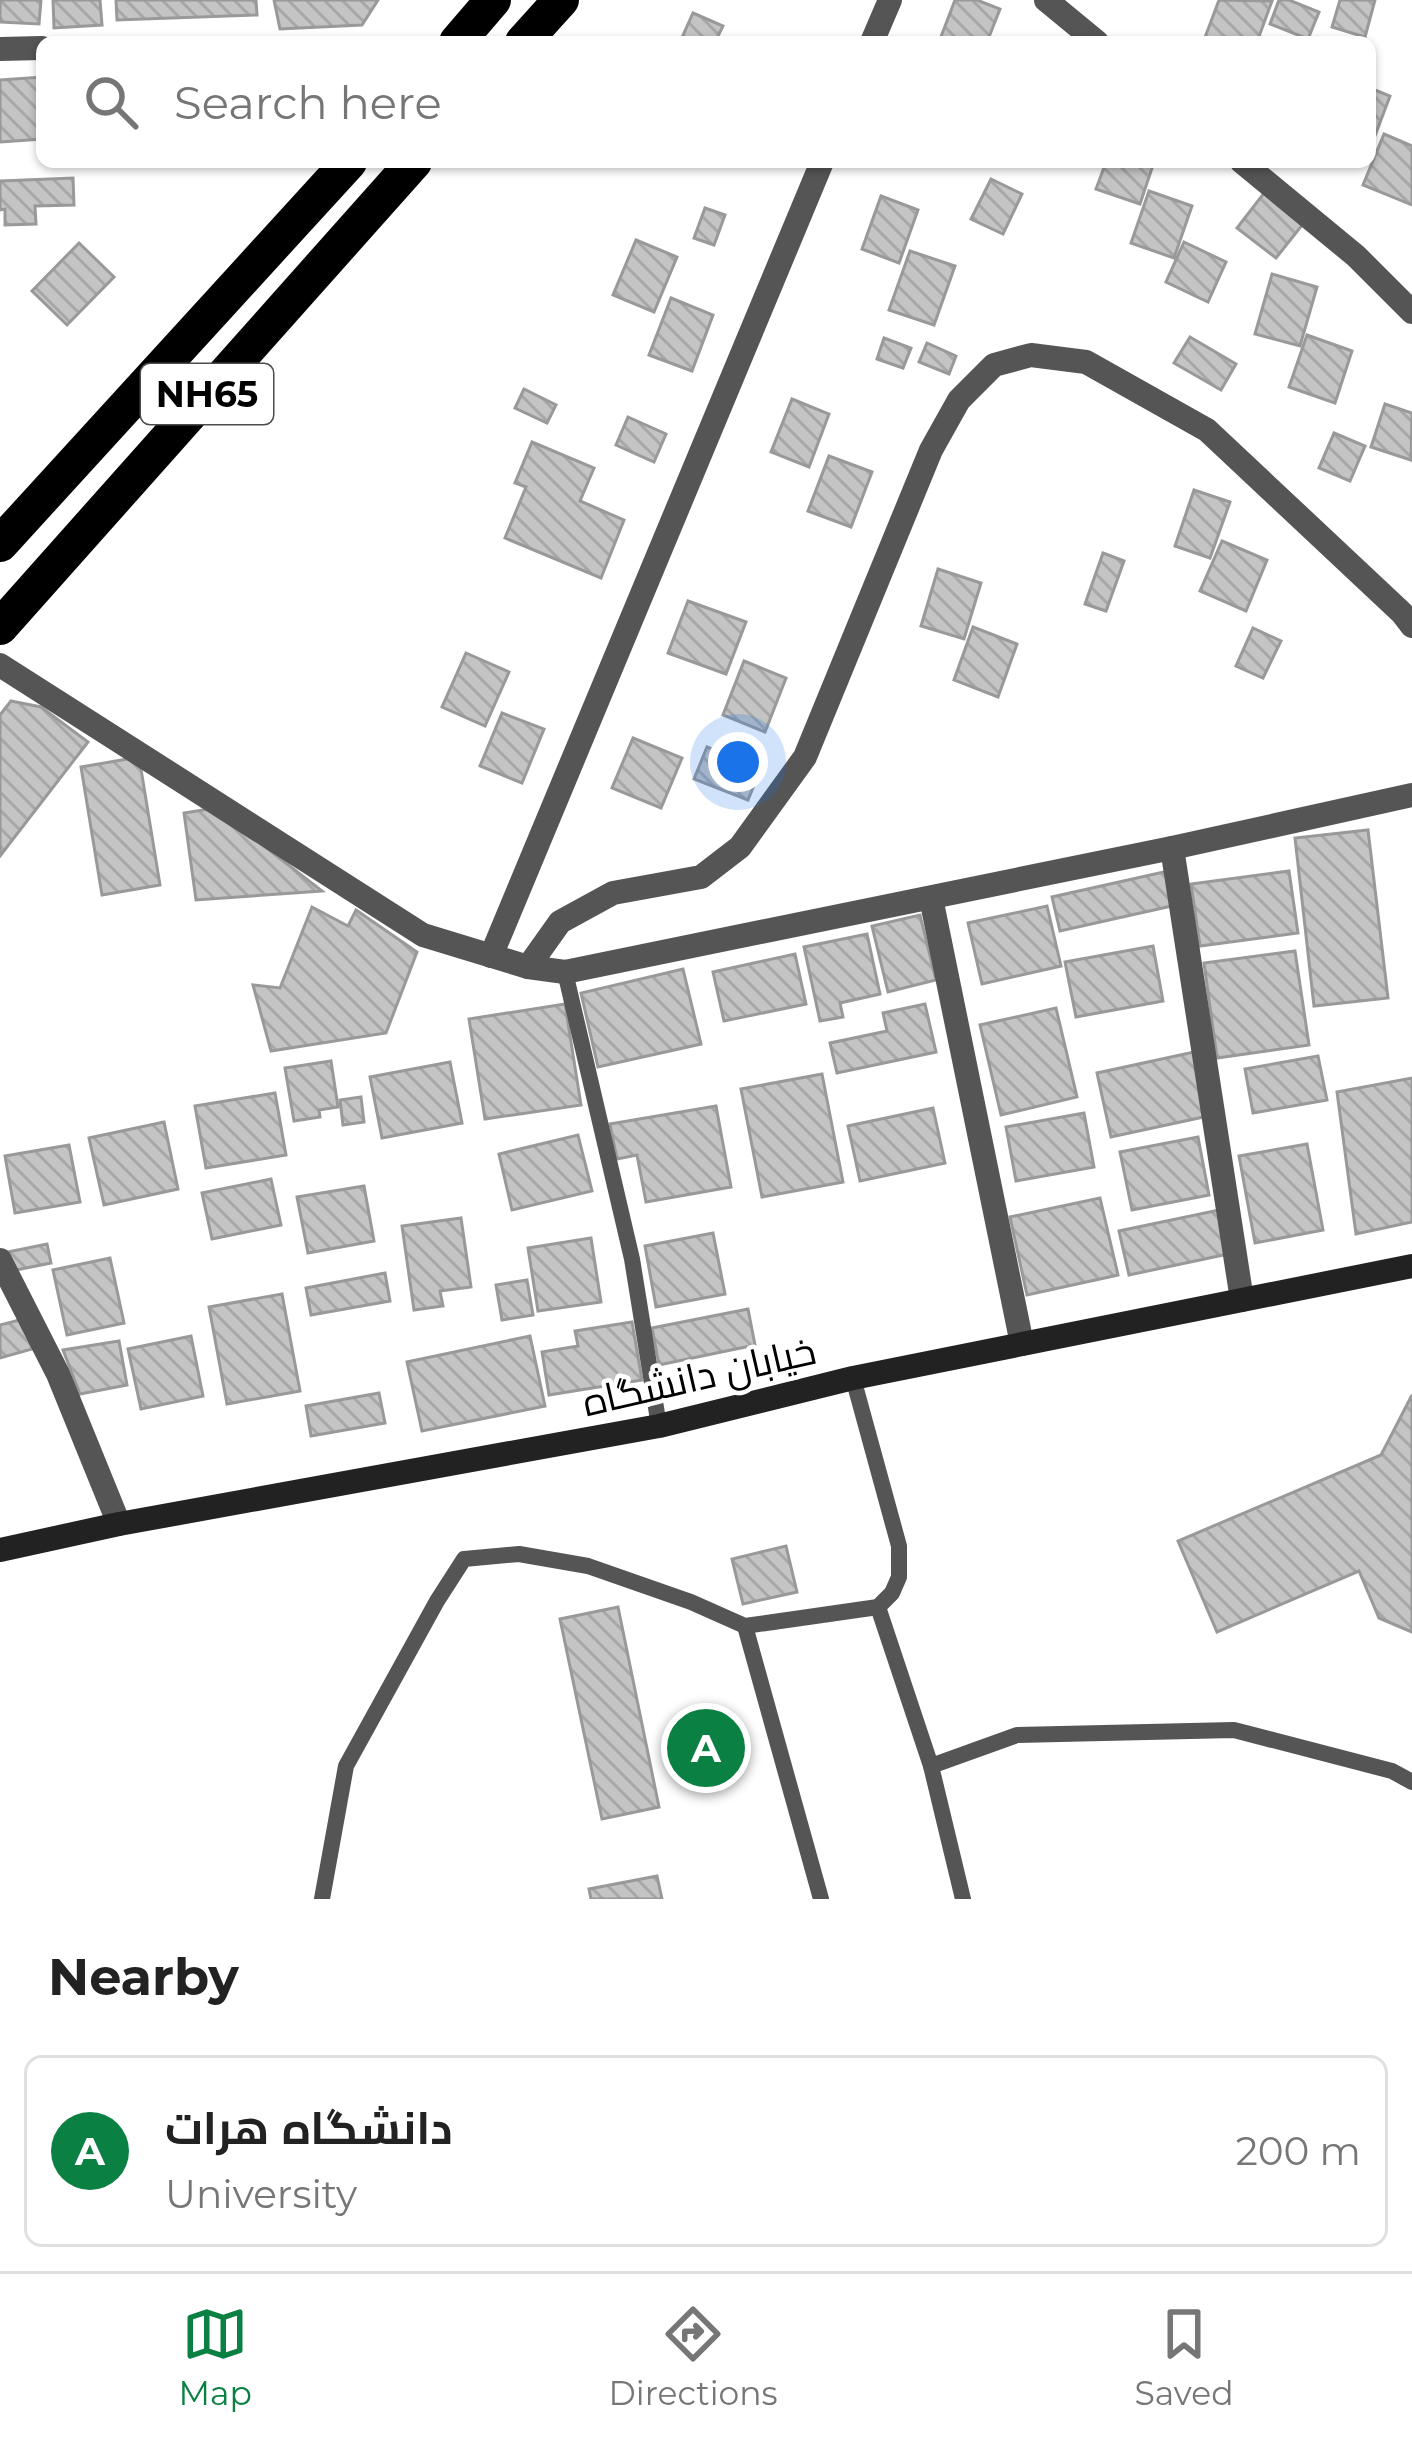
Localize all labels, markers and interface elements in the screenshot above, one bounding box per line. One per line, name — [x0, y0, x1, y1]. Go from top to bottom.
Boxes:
search box — [36, 36, 1376, 168]
icon: search — [78, 69, 144, 135]
text: Search here — [174, 75, 442, 130]
road number: NH65 — [141, 364, 273, 424]
your location — [708, 732, 768, 792]
street label: خیابان دانشگاه — [578, 1326, 820, 1426]
pin: A — [667, 1703, 745, 1793]
text: Nearby — [48, 1946, 239, 2008]
text: دانشگاه هرات — [165, 2100, 453, 2155]
text: A — [75, 2127, 105, 2175]
text: 200 m — [1236, 2127, 1361, 2175]
text: University — [165, 2170, 357, 2218]
tab: Map — [178, 2301, 252, 2413]
tab: Directions — [609, 2301, 778, 2413]
tab: Saved — [1134, 2301, 1234, 2413]

